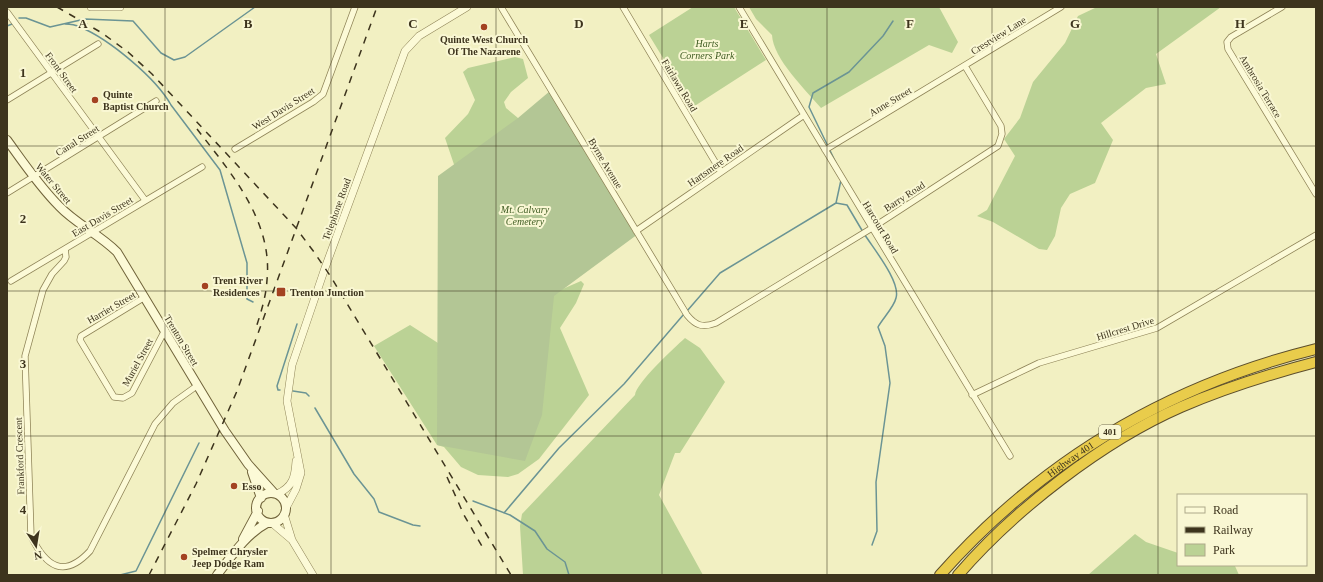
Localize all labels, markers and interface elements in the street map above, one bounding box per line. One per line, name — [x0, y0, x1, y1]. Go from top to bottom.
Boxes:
street label: Crestview Lane — [969, 14, 1028, 57]
text: A — [78, 16, 88, 31]
text: B — [244, 16, 253, 31]
text: C — [408, 16, 418, 31]
text: D — [574, 16, 584, 31]
text: E — [740, 16, 748, 31]
text: F — [906, 16, 914, 31]
text: G — [1070, 16, 1080, 31]
text: H — [1235, 16, 1245, 31]
marker: Quinte West Church Of The Nazarene — [479, 22, 489, 32]
place label: Quinte West Church Of The Nazarene — [440, 34, 528, 57]
park label: Harts Corners Park — [680, 38, 735, 61]
street label: Front Street — [43, 50, 80, 95]
street label: Ambrosia Terrace — [1237, 53, 1284, 120]
street label: Fairlawn Road — [660, 57, 700, 113]
text: 1 — [20, 65, 26, 80]
street label: Anne Street — [867, 84, 914, 118]
street label: West Davis Street — [250, 85, 317, 132]
place label: Quinte Baptist Church — [103, 89, 169, 112]
marker: Quinte Baptist Church — [90, 95, 100, 105]
street label: Canal Street — [54, 123, 101, 158]
street label: Byrne Avenue — [586, 136, 625, 191]
street label: Hartsmere Road — [685, 142, 745, 189]
street label: Water Street — [34, 161, 74, 206]
street label: Telephone Road — [320, 177, 353, 242]
street label: Barry Road — [882, 179, 927, 214]
street label: East Davis Street — [70, 194, 135, 239]
street label: Harcourt Road — [861, 199, 901, 255]
park label: Mt. Calvary Cemetery — [500, 204, 550, 227]
text: 2 — [20, 211, 26, 226]
place label: Trent River Residences — [213, 275, 263, 298]
marker: Trent River Residences — [200, 281, 210, 291]
marker: Trenton Junction — [275, 286, 287, 298]
place label: Trenton Junction — [290, 287, 364, 298]
street label: Harriet Street — [85, 289, 138, 326]
street label: Trenton Street — [162, 313, 201, 368]
street label: Hillcrest Drive — [1095, 314, 1156, 342]
street label: Muriel Street — [120, 336, 155, 388]
text: 3 — [20, 356, 27, 371]
street label: Frankford Crescent — [13, 417, 26, 495]
road number: 401 — [1099, 425, 1121, 439]
street label: Highway 401 — [1045, 439, 1096, 479]
marker: Esso — [229, 481, 239, 491]
place label: Esso — [242, 481, 261, 492]
legend — [1177, 494, 1307, 566]
text: 4 — [20, 502, 27, 517]
text: Road — [1213, 503, 1238, 517]
text: Railway — [1213, 523, 1253, 537]
north arrow — [16, 526, 56, 566]
text: Park — [1213, 543, 1235, 557]
place label: Spelmer Chrysler Jeep Dodge Ram — [192, 546, 268, 569]
text: N — [33, 549, 43, 562]
marker: Spelmer Chrysler Jeep Dodge Ram — [179, 552, 189, 562]

